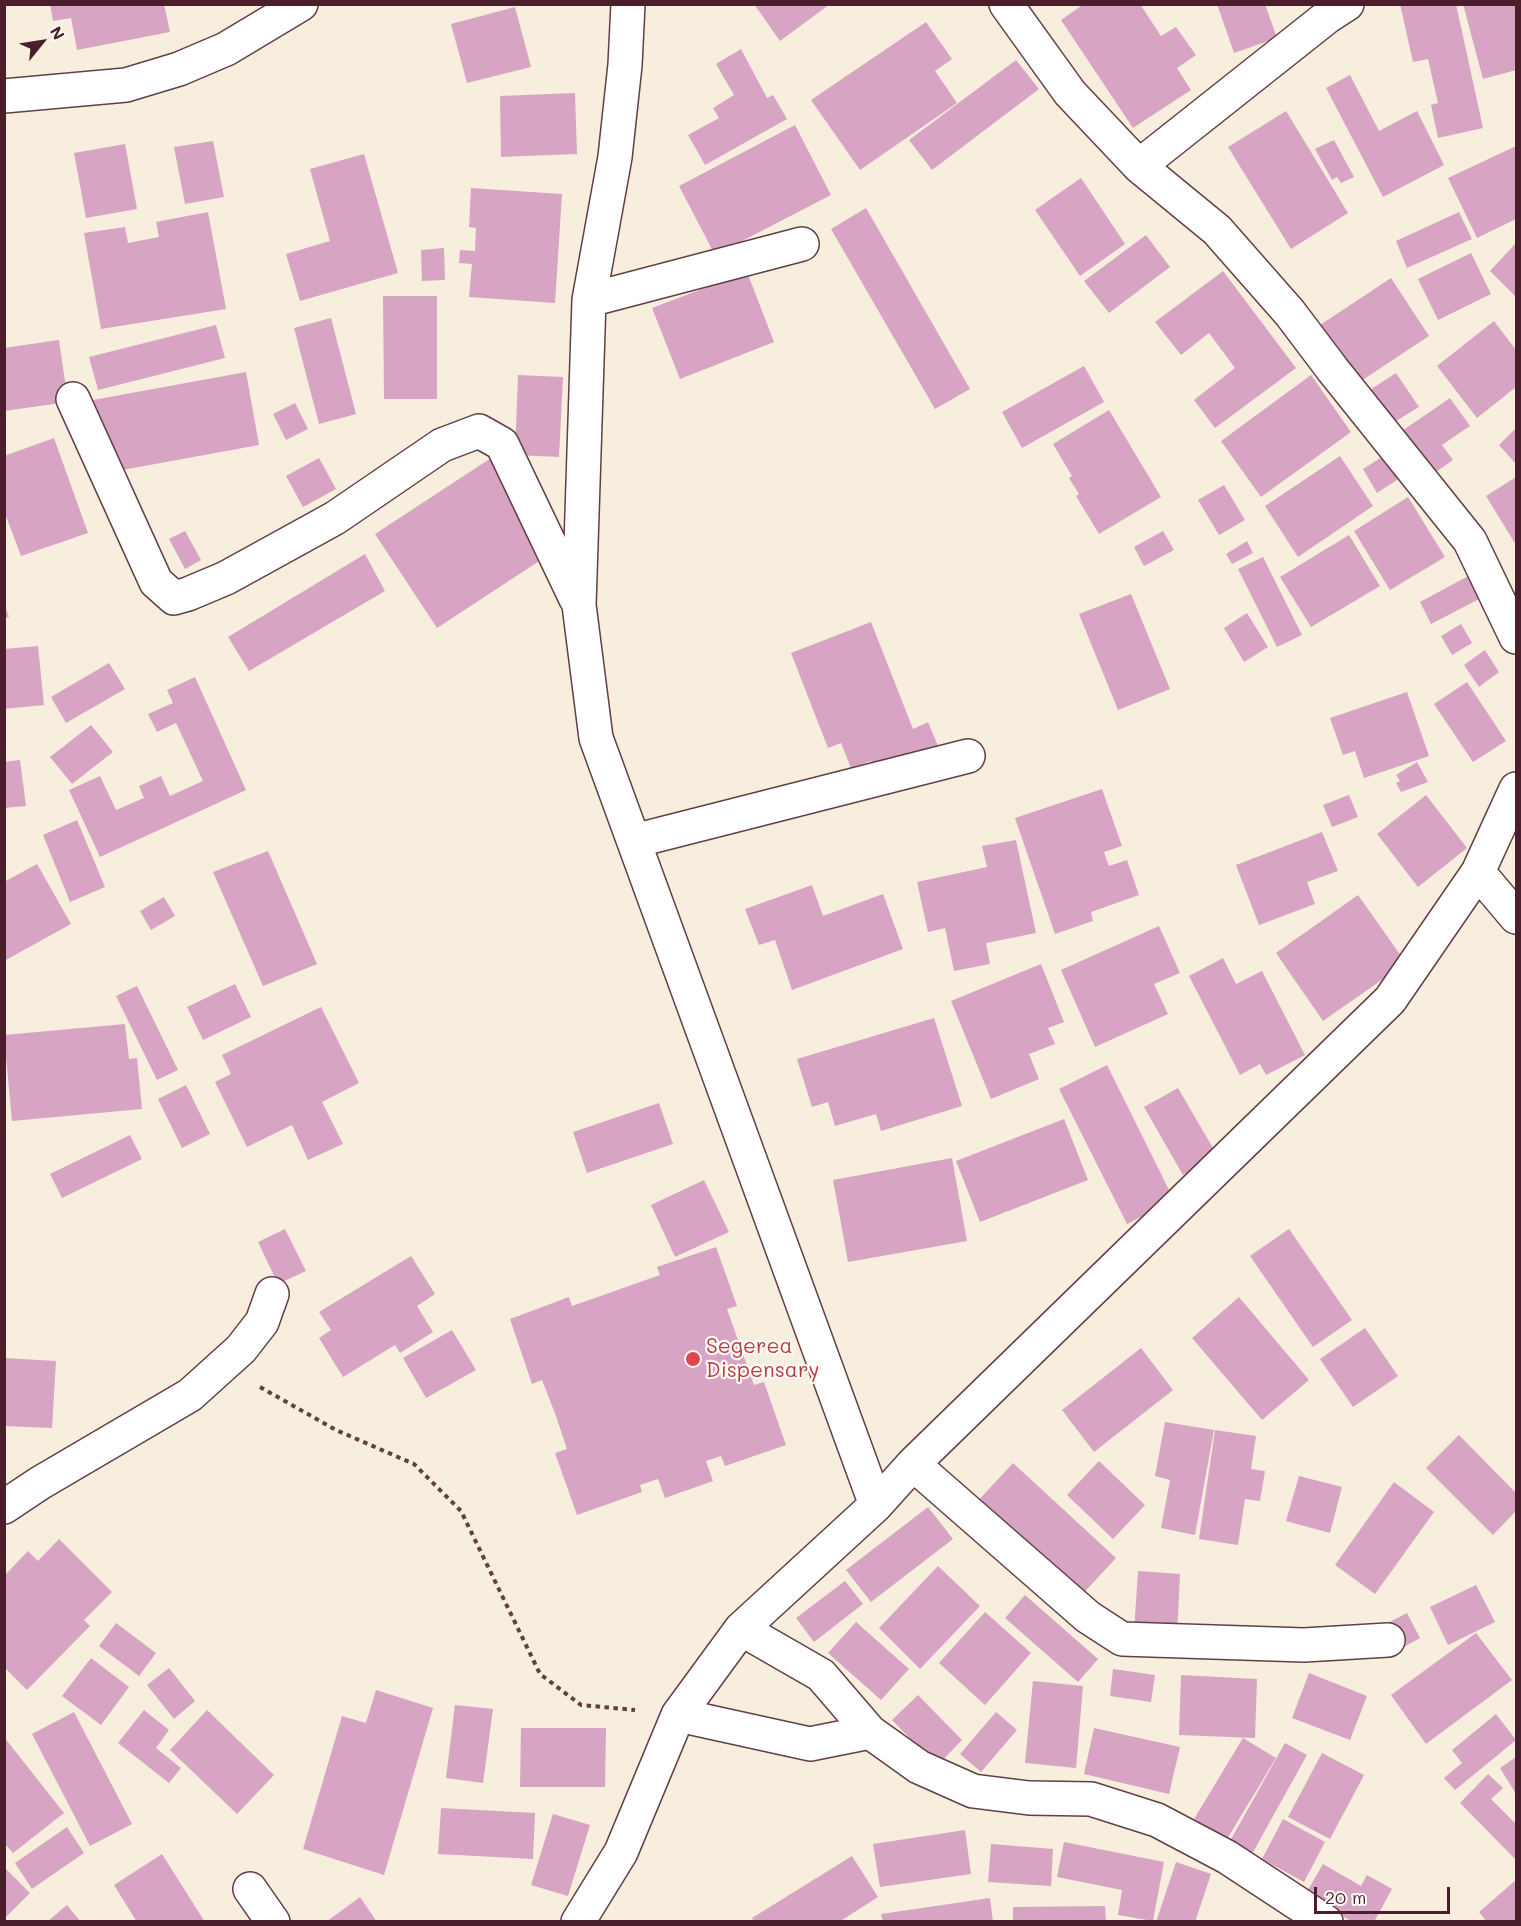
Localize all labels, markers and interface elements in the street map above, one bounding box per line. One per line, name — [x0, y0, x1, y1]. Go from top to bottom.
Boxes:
north arrow — [12, 12, 72, 72]
text: N — [46, 22, 70, 43]
place label: Segerea Dispensary — [706, 1334, 819, 1384]
marker: Segerea Dispensary — [684, 1350, 702, 1368]
scale bar — [1317, 1875, 1454, 1913]
text: 20 m — [1325, 1885, 1366, 1909]

